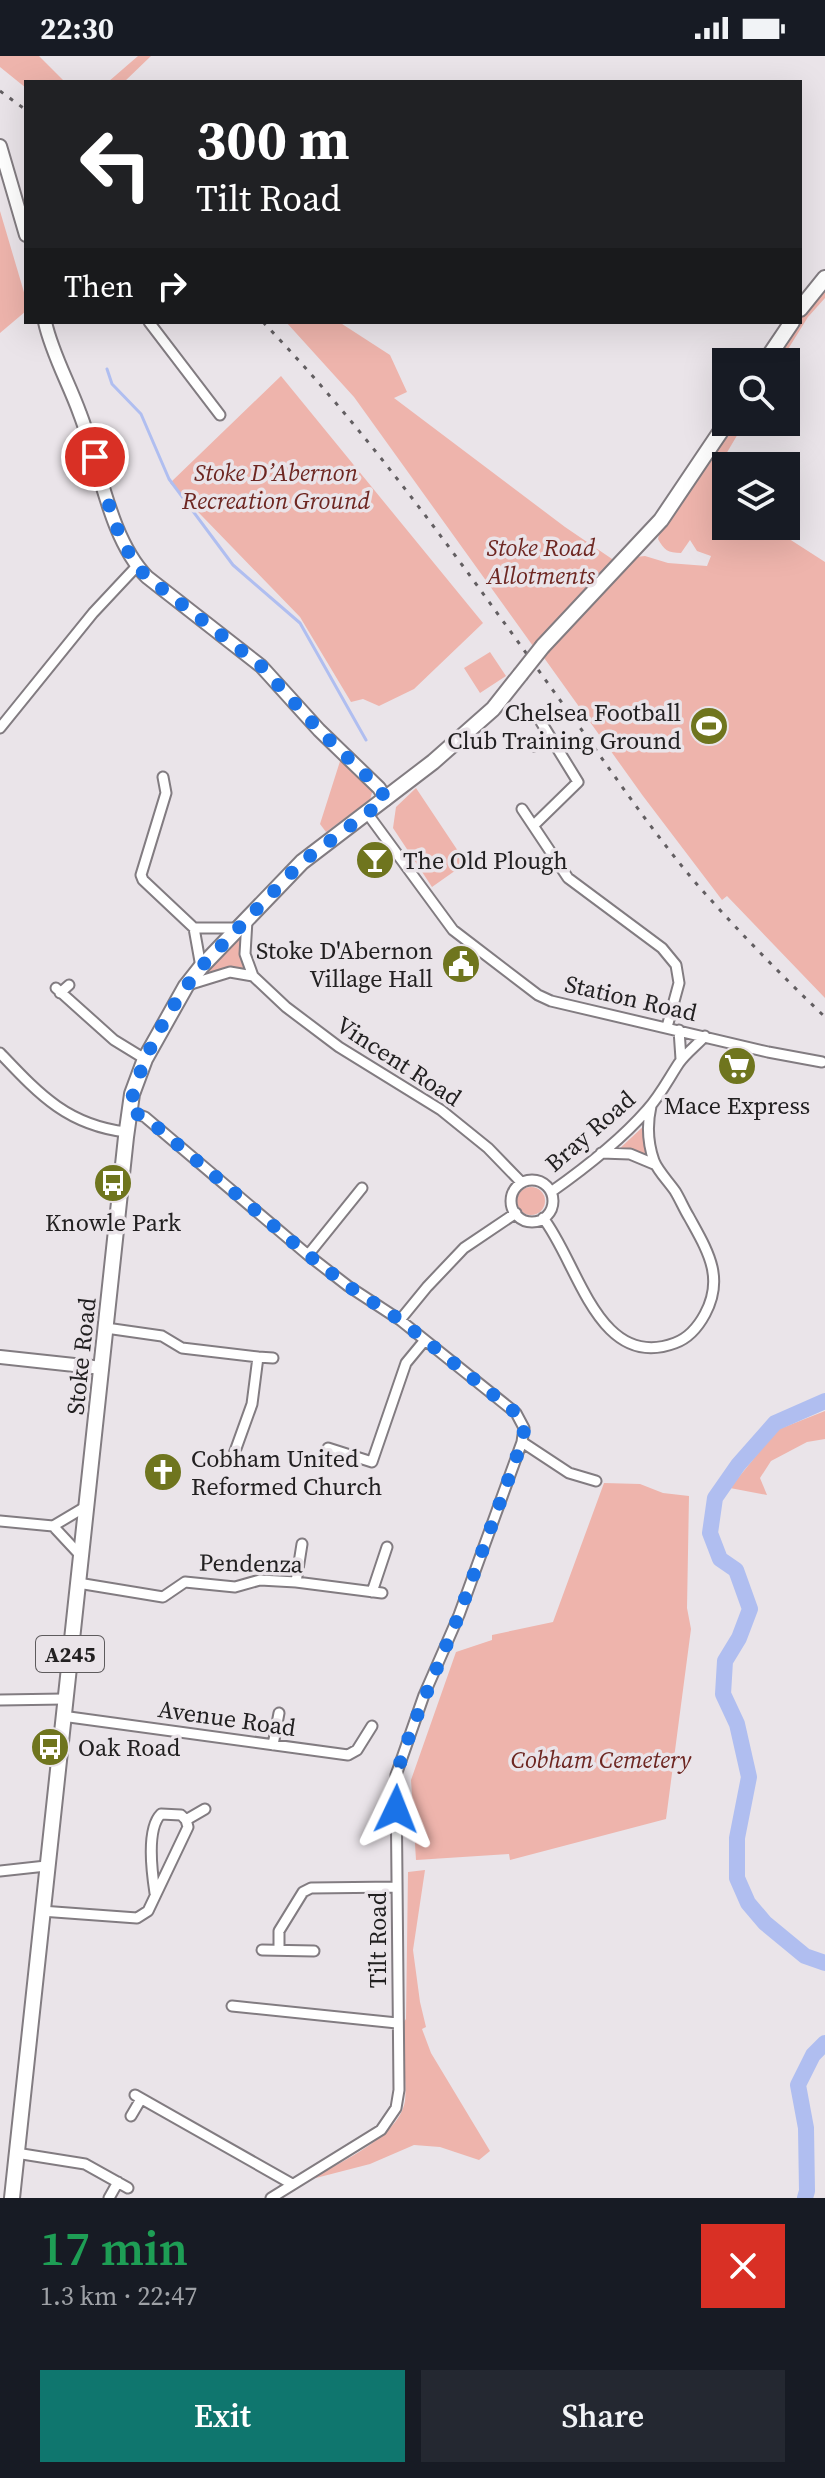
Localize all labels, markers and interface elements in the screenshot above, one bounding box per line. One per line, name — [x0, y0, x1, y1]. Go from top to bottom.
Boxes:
text: 22:30 — [40, 8, 114, 49]
text: 300 m — [196, 101, 350, 178]
icon: left — [64, 112, 168, 216]
text: Tilt Road — [196, 174, 341, 223]
icon: right — [150, 264, 194, 308]
text: Then — [64, 266, 134, 307]
map controls — [712, 348, 800, 540]
button: search — [712, 348, 800, 436]
pin — [61, 423, 129, 491]
icon: arrive — [73, 435, 117, 479]
button: layers — [712, 452, 800, 540]
park label: Stoke D’Abernon Recreation Ground — [181, 456, 370, 517]
park label: Stoke Road Allotments — [485, 531, 596, 592]
place label: Chelsea Football Club Training Ground — [447, 696, 681, 757]
sports icon: Chelsea Football Club Training Ground — [688, 705, 730, 747]
bar icon: The Old Plough — [354, 839, 396, 881]
place label: The Old Plough — [403, 844, 568, 877]
place label: Stoke D'Abernon Village Hall — [256, 934, 433, 995]
public building icon: Stoke D'Abernon Village Hall — [440, 943, 482, 985]
street label: Station Road — [562, 967, 701, 1029]
street label: Vincent Road — [330, 1008, 468, 1114]
supermarket icon: Mace Express — [716, 1045, 758, 1087]
street label: Bray Road — [538, 1082, 642, 1179]
place label: Mace Express — [664, 1089, 810, 1122]
bus stop icon: Knowle Park — [92, 1162, 134, 1204]
place label: Knowle Park — [45, 1206, 182, 1239]
street label: Stoke Road — [58, 1295, 104, 1416]
place label: Cobham United Reformed Church — [191, 1442, 382, 1503]
church icon: Cobham United Reformed Church — [142, 1451, 184, 1493]
street label: Pendenza — [199, 1546, 304, 1580]
road number: A245 — [36, 1636, 104, 1672]
street label: Avenue Road — [156, 1692, 298, 1744]
bus stop icon: Oak Road — [29, 1726, 71, 1768]
place label: Oak Road — [78, 1731, 181, 1764]
park label: Cobham Cemetery — [511, 1743, 692, 1776]
position arrow — [354, 1767, 438, 1851]
street label: Tilt Road — [361, 1891, 394, 1988]
text: 17 min — [40, 2215, 188, 2281]
button: close — [701, 2224, 785, 2308]
text: 1.3 km · 22:47 — [40, 2278, 197, 2314]
button: Exit — [40, 2370, 405, 2462]
button: Share — [421, 2370, 785, 2462]

